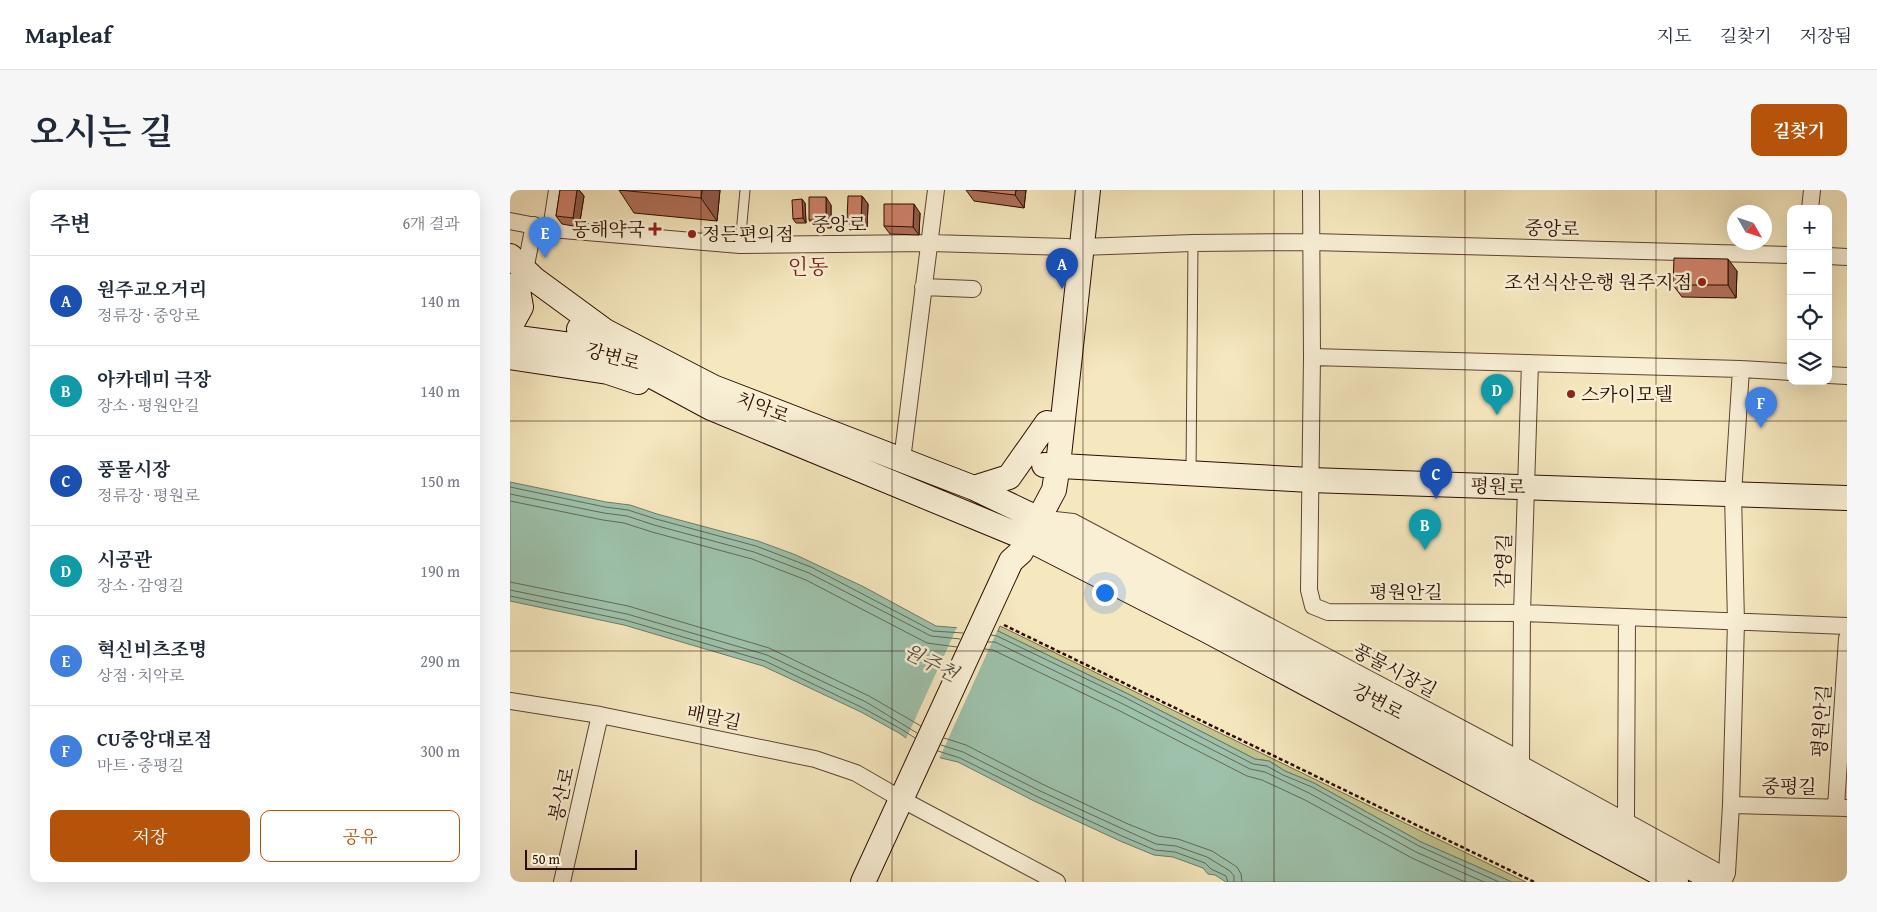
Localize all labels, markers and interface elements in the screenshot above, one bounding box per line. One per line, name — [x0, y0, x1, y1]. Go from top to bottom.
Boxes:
text: Mapleaf — [25, 17, 112, 52]
text: 지도 — [1657, 22, 1692, 49]
text: 길찾기 — [1720, 22, 1772, 49]
text: 저장됨 — [1800, 22, 1852, 49]
button: 길찾기 — [1751, 104, 1847, 156]
text: 오시는 길 — [30, 106, 173, 157]
north arrow — [1727, 205, 1772, 250]
map controls — [1787, 205, 1832, 385]
button: + — [1787, 205, 1832, 250]
text: 주변 — [50, 208, 91, 239]
street label: 중앙로 — [811, 210, 867, 238]
text: 6개 결과 — [402, 211, 460, 235]
street label: 중앙로 — [1524, 213, 1580, 243]
place label: 동해약국 — [572, 215, 645, 243]
pin: E — [529, 217, 561, 258]
place label: 정든편의점 — [702, 220, 794, 248]
marker: 동해약국 — [649, 223, 661, 235]
marker: 정든편의점 — [686, 228, 698, 240]
pin: A — [1046, 248, 1078, 289]
button: − — [1787, 250, 1832, 295]
district label: 인동 — [788, 251, 828, 282]
place label: 조선식산은행 원주지점 — [1504, 268, 1692, 296]
text: 원주교오거리 — [97, 275, 207, 303]
marker: 조선식산은행 원주지점 — [1696, 276, 1708, 288]
text: A — [61, 289, 71, 313]
text: 140 m — [420, 289, 460, 313]
button: locate — [1787, 295, 1832, 340]
text: 정류장 · 중앙로 — [97, 303, 199, 327]
street label: 강변로 — [583, 335, 643, 377]
button: layers — [1787, 340, 1832, 385]
text: 아카데미 극장 — [97, 365, 211, 393]
pin: D — [1481, 374, 1513, 415]
text: B — [61, 379, 71, 403]
text: 140 m — [420, 379, 460, 403]
place label: 스카이모텔 — [1581, 380, 1673, 408]
street label: 치악로 — [732, 384, 794, 430]
pin: F — [1745, 387, 1777, 428]
marker: 스카이모텔 — [1565, 388, 1577, 400]
text: 장소 · 평원안길 — [97, 393, 199, 417]
text: 풍물시장 — [97, 455, 170, 483]
pin: C — [1420, 458, 1452, 499]
text: C — [61, 469, 71, 493]
text: 150 m — [420, 469, 460, 493]
street label: 평원로 — [1470, 471, 1526, 501]
text: 정류장 · 평원로 — [97, 483, 199, 507]
pin: B — [1409, 509, 1441, 550]
street label: 감영길 — [1488, 533, 1518, 589]
text: 시공관 — [97, 545, 152, 573]
text: D — [61, 559, 71, 583]
text: 190 m — [420, 559, 460, 583]
text: 장소 · 감영길 — [97, 573, 184, 597]
street label: 평원안길 — [1369, 578, 1443, 606]
your location — [1092, 580, 1118, 606]
text: 혁신비츠조명 — [97, 635, 207, 663]
water label: 원주천 — [899, 636, 965, 689]
street label: 풍물시장길 — [1348, 636, 1442, 704]
text: E — [62, 649, 70, 673]
text: 290 m — [420, 649, 460, 673]
text: 상점 · 치악로 — [97, 663, 184, 687]
street label: 강변로 — [1347, 676, 1409, 726]
street label: 평원안길 — [1804, 683, 1838, 759]
street label: 배말길 — [684, 698, 744, 736]
text: CU중앙대로점 — [97, 725, 212, 753]
text: F — [62, 739, 70, 763]
text: 300 m — [420, 739, 460, 763]
text: 마트 · 중평길 — [97, 753, 184, 777]
street label: 봉산로 — [541, 764, 581, 824]
street label: 중평길 — [1761, 772, 1817, 800]
button: 저장 — [50, 810, 250, 862]
button: 공유 — [260, 810, 460, 862]
scale bar — [525, 847, 638, 870]
text: 50 m — [532, 849, 560, 869]

